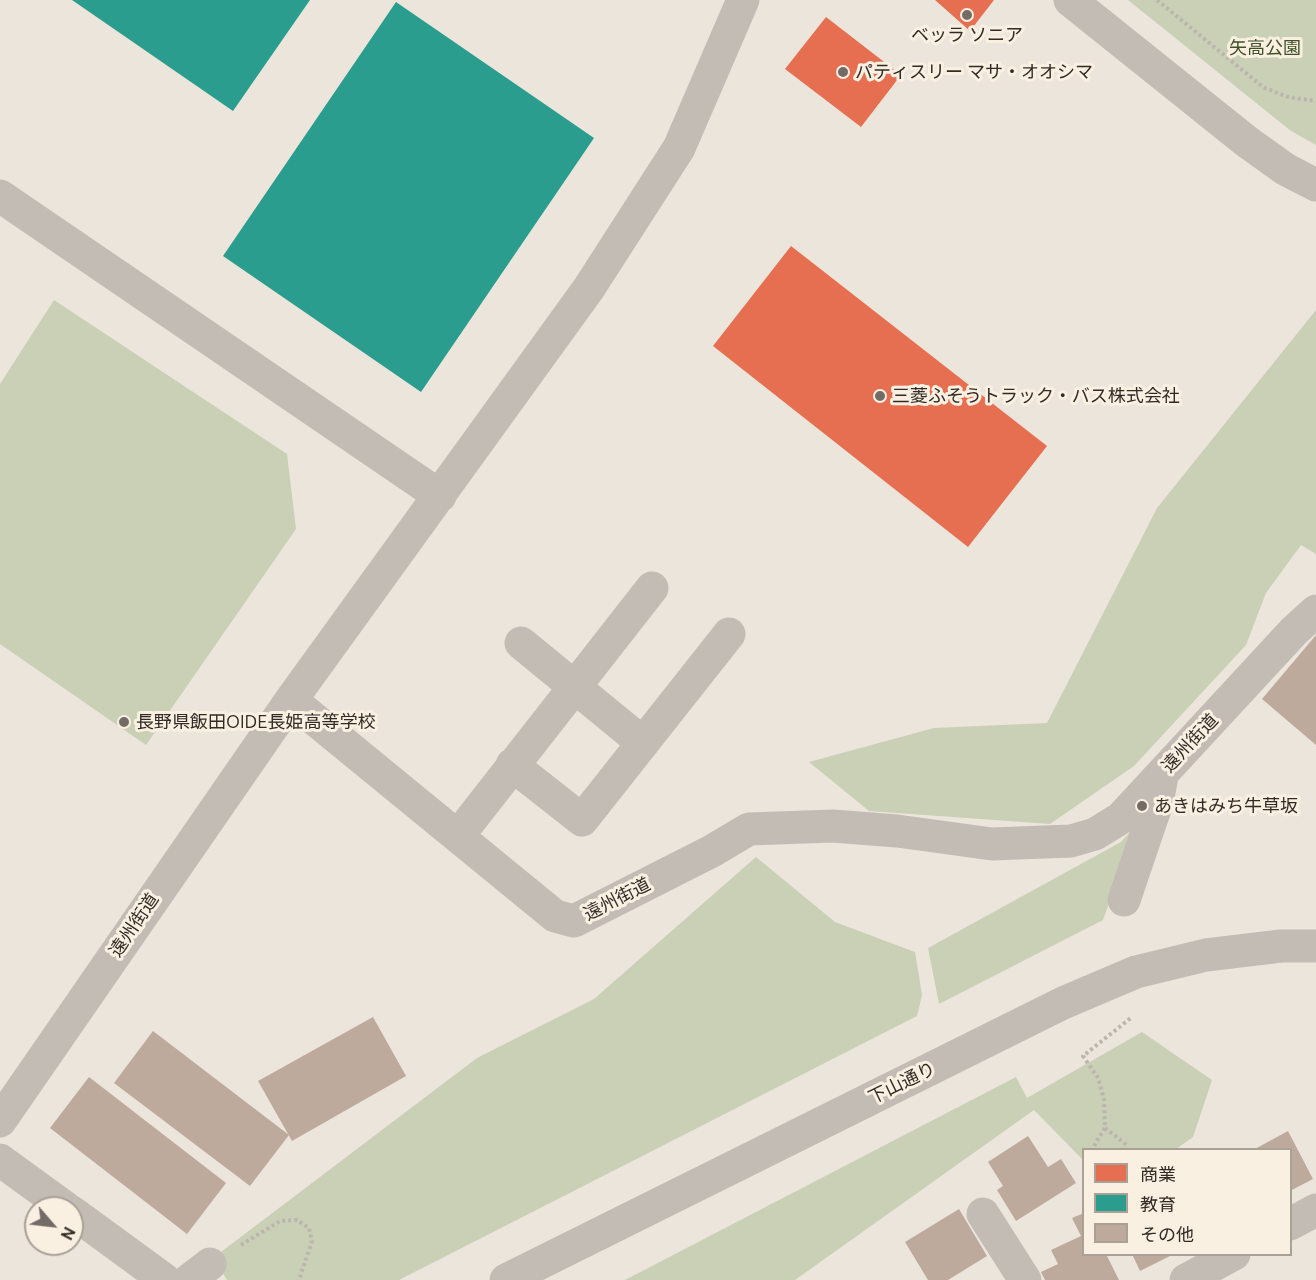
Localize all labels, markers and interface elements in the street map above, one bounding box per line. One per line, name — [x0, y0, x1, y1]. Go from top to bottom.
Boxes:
marker: ベッラ ソニア — [960, 8, 974, 22]
place label: ベッラ ソニア — [911, 24, 1023, 46]
park label: 矢高公園 — [1229, 37, 1301, 59]
place label: パティスリー マサ・オオシマ — [855, 61, 1093, 83]
marker: パティスリー マサ・オオシマ — [836, 65, 850, 79]
place label: 三菱ふそうトラック・バス株式会社 — [892, 385, 1180, 407]
marker: 三菱ふそうトラック・バス株式会社 — [873, 389, 887, 403]
street label: 遠州街道 — [1158, 709, 1222, 777]
place label: 長野県飯田OIDE長姫高等学校 — [136, 711, 375, 733]
marker: 長野県飯田OIDE長姫高等学校 — [117, 715, 131, 729]
place label: あきはみち牛草坂 — [1154, 795, 1298, 817]
marker: あきはみち牛草坂 — [1135, 799, 1149, 813]
street label: 遠州街道 — [580, 873, 654, 925]
street label: 遠州街道 — [105, 889, 163, 961]
street label: 下山通り — [865, 1058, 939, 1108]
legend — [1082, 1148, 1292, 1256]
text: 商業 — [1140, 1164, 1176, 1184]
text: 教育 — [1140, 1194, 1176, 1214]
north arrow — [24, 1196, 84, 1256]
text: N — [57, 1224, 79, 1243]
text: その他 — [1140, 1224, 1194, 1244]

